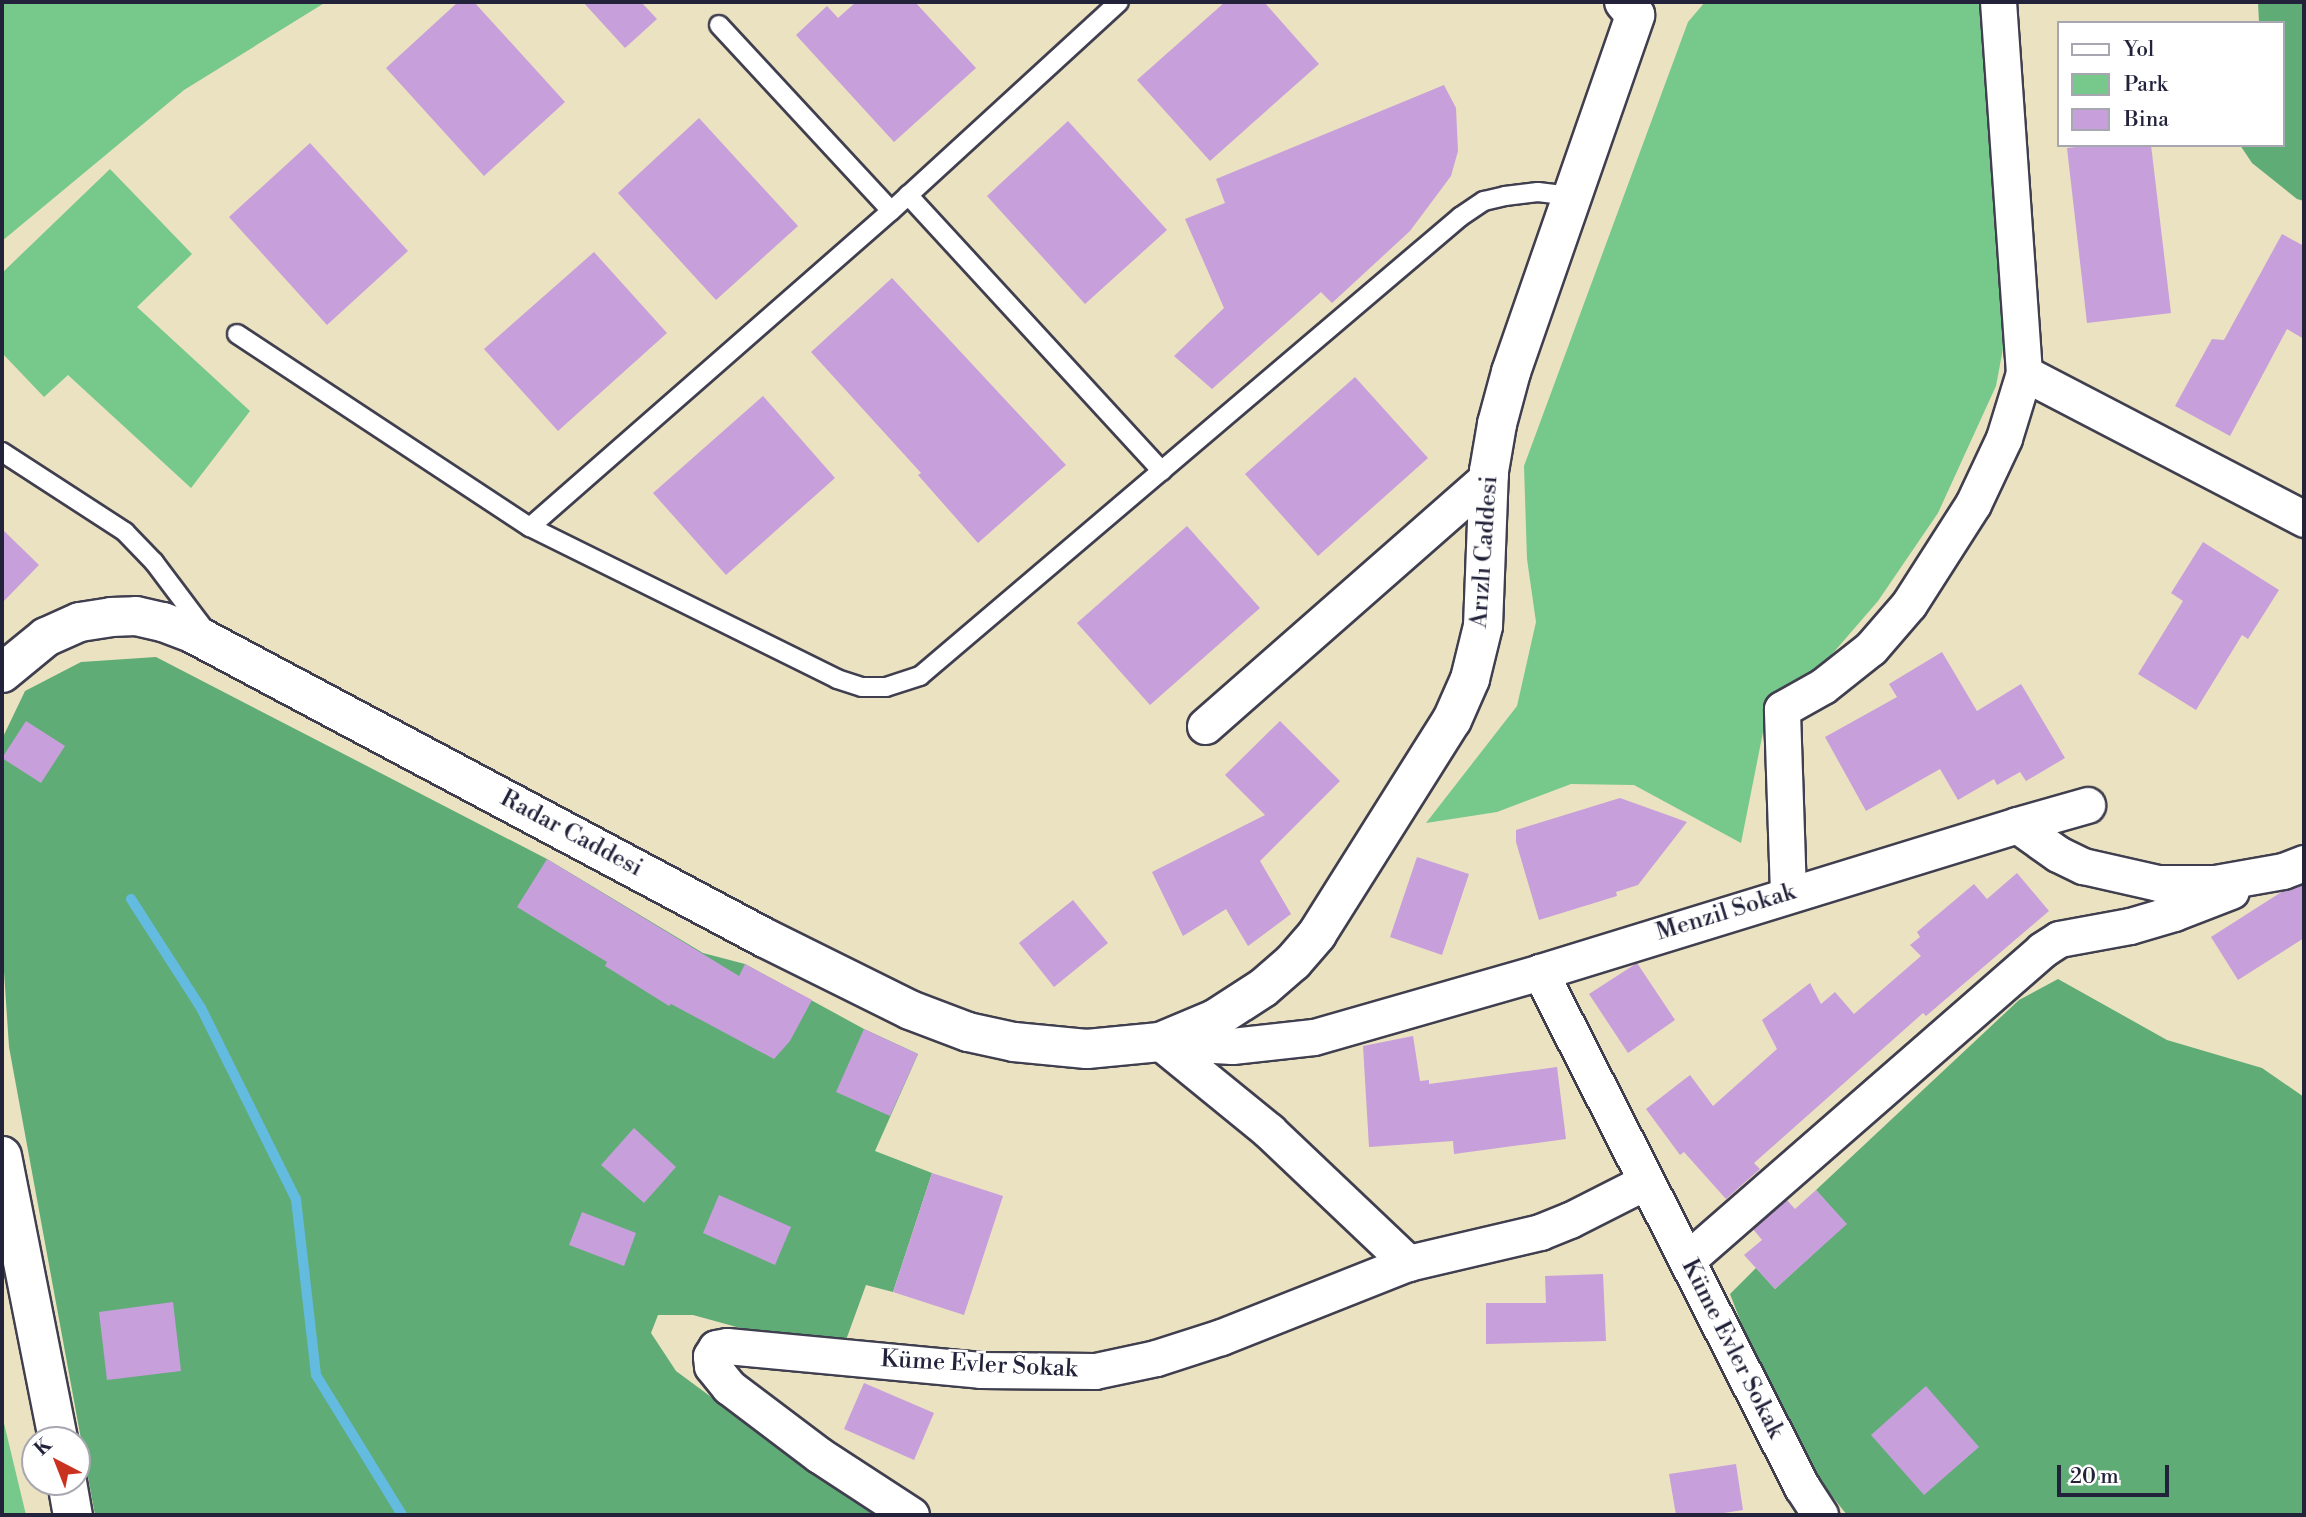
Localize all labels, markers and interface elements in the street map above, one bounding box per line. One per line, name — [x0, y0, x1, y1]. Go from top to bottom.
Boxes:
legend — [2058, 21, 2285, 147]
text: Yol — [2124, 37, 2154, 63]
text: Park — [2124, 72, 2168, 98]
text: Bina — [2124, 107, 2169, 133]
street label: Arızlı Caddesi — [1465, 475, 1505, 629]
street label: Radar Caddesi — [495, 784, 647, 884]
street label: Menzil Sokak — [1653, 878, 1799, 948]
street label: Küme Evler Sokak — [1674, 1255, 1790, 1443]
street label: Küme Evler Sokak — [880, 1345, 1078, 1385]
north arrow — [21, 1426, 91, 1496]
text: K — [30, 1433, 57, 1461]
scale bar — [2061, 1450, 2173, 1494]
text: 20 m — [2070, 1464, 2119, 1490]

